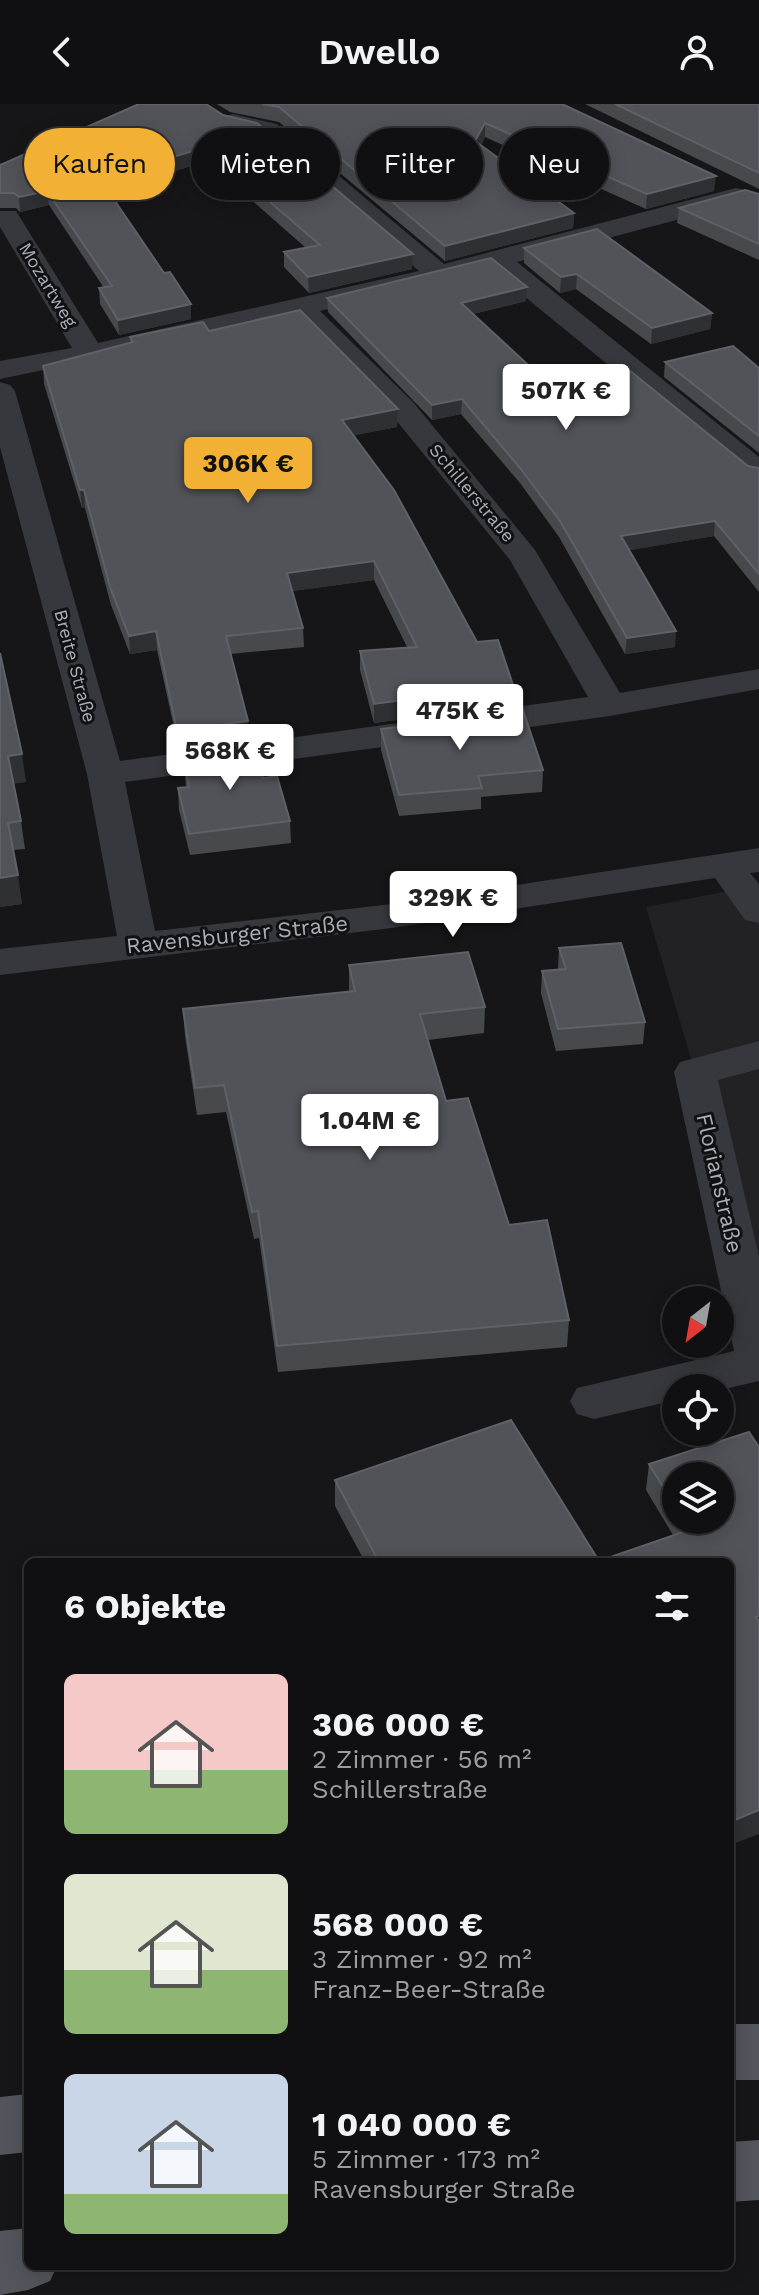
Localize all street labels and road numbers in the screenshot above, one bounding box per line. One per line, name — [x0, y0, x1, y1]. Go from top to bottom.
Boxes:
street label: Mozartweg — [15, 239, 82, 331]
street label: Schillerstraße — [425, 439, 520, 546]
street label: Breite Straße — [50, 607, 101, 725]
street label: Ravensburger Straße — [125, 910, 349, 959]
street label: Florianstraße — [691, 1111, 748, 1255]

